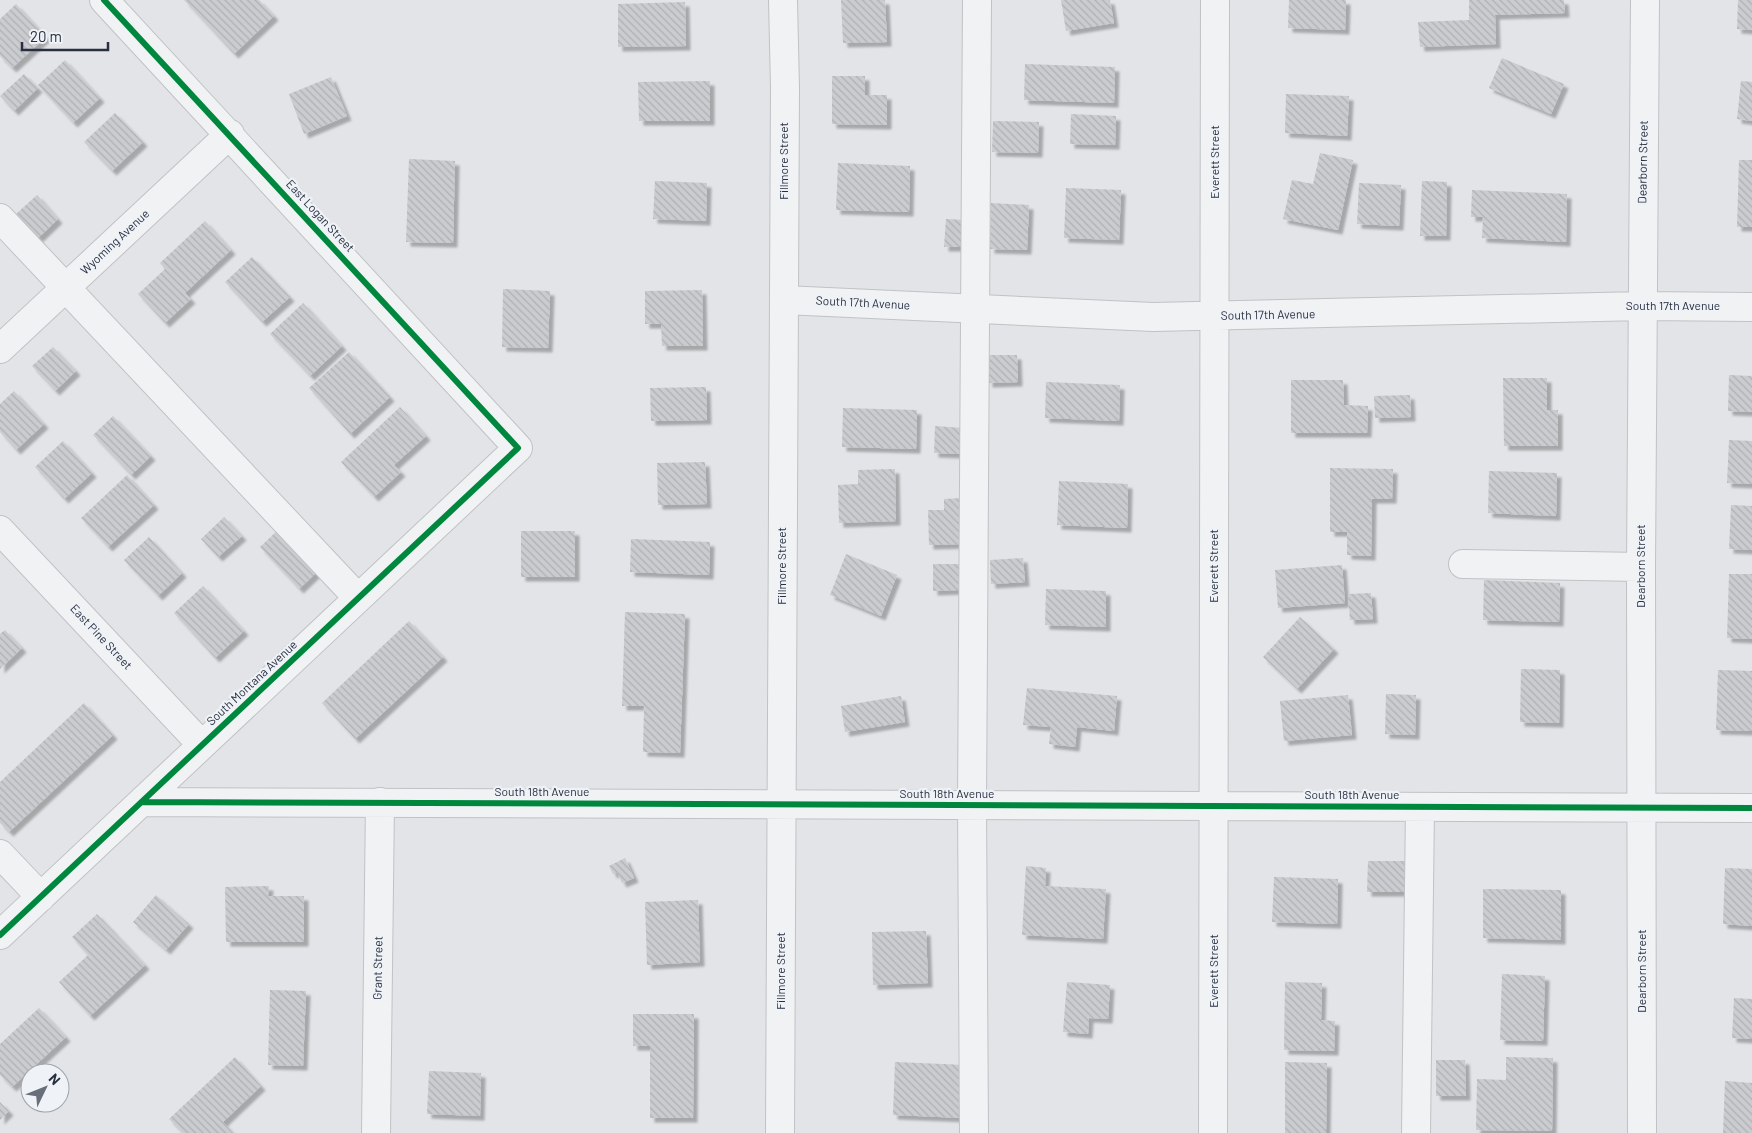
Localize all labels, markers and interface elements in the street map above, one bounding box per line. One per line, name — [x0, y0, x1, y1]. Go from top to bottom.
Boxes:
scale bar — [22, 20, 109, 52]
text: 20 m — [30, 27, 62, 45]
street label: Dearborn Street — [1634, 120, 1650, 204]
street label: Fillmore Street — [776, 122, 790, 200]
street label: Everett Street — [1207, 125, 1221, 199]
street label: East Logan Street — [284, 176, 358, 254]
street label: Wyoming Avenue — [77, 206, 152, 277]
street label: South 17th Avenue — [816, 293, 911, 311]
street label: South 17th Avenue — [1626, 298, 1720, 312]
street label: South 17th Avenue — [1221, 306, 1315, 322]
street label: Dearborn Street — [1633, 524, 1647, 608]
street label: Fillmore Street — [774, 527, 788, 605]
street label: Everett Street — [1206, 529, 1220, 603]
street label: East Pine Street — [68, 601, 136, 672]
street label: South Montana Avenue — [203, 637, 299, 728]
street label: South 18th Avenue — [494, 784, 590, 798]
street label: South 18th Avenue — [899, 786, 995, 800]
street label: South 18th Avenue — [1304, 787, 1400, 801]
street label: Dearborn Street — [1634, 929, 1648, 1013]
street label: Fillmore Street — [773, 932, 787, 1010]
street label: Everett Street — [1206, 934, 1220, 1008]
street label: Grant Street — [369, 936, 385, 1000]
north arrow — [20, 1063, 70, 1113]
text: N — [45, 1070, 64, 1088]

